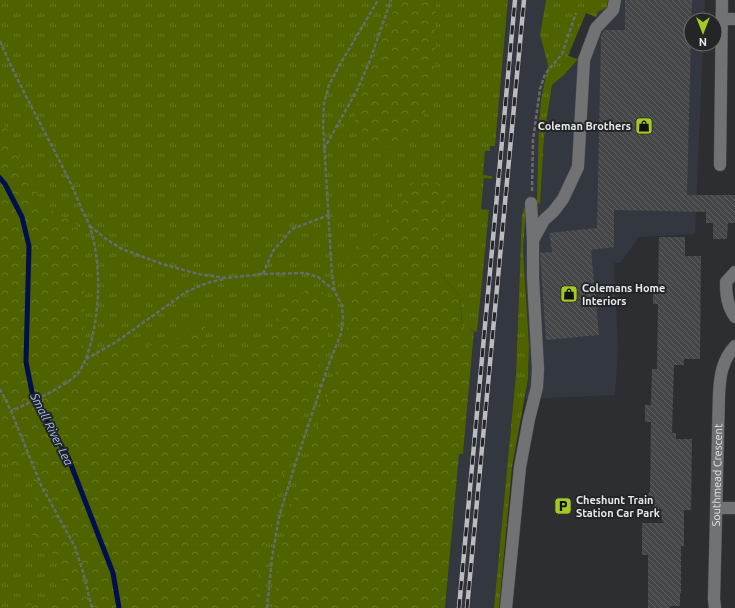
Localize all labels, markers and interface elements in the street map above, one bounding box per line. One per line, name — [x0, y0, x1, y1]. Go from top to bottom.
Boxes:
north arrow — [683, 12, 723, 52]
text: N — [699, 36, 707, 48]
shop icon: Coleman Brothers — [634, 116, 654, 136]
place label: Coleman Brothers — [538, 120, 631, 132]
place label: Colemans Home Interiors — [582, 282, 665, 307]
shop icon: Colemans Home Interiors — [559, 284, 579, 304]
water label: Small River Lea — [28, 390, 76, 468]
street label: Southmead Crescent — [710, 423, 724, 527]
place label: Cheshunt Train Station Car Park — [576, 494, 661, 519]
parking icon: Cheshunt Train Station Car Park — [553, 496, 573, 516]

